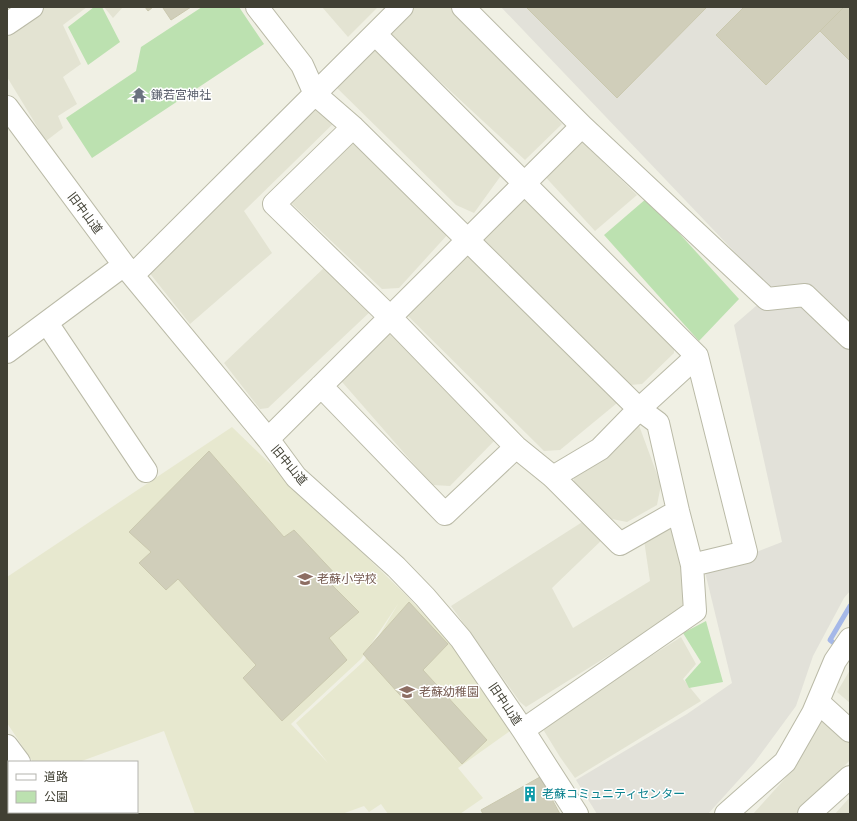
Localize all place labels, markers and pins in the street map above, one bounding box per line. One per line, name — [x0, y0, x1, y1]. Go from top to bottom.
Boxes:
temple icon: 鎌若宮神社 — [130, 86, 148, 104]
place label: 鎌若宮神社 — [151, 88, 211, 102]
school or university icon: 老蘇小学校 — [296, 570, 314, 588]
place label: 老蘇小学校 — [317, 572, 377, 586]
school or university icon: 老蘇幼稚園 — [398, 683, 416, 701]
place label: 老蘇幼稚園 — [419, 685, 479, 699]
building icon: 老蘇コミュニティセンター — [521, 785, 539, 803]
place label: 老蘇コミュニティセンター — [542, 787, 685, 801]

